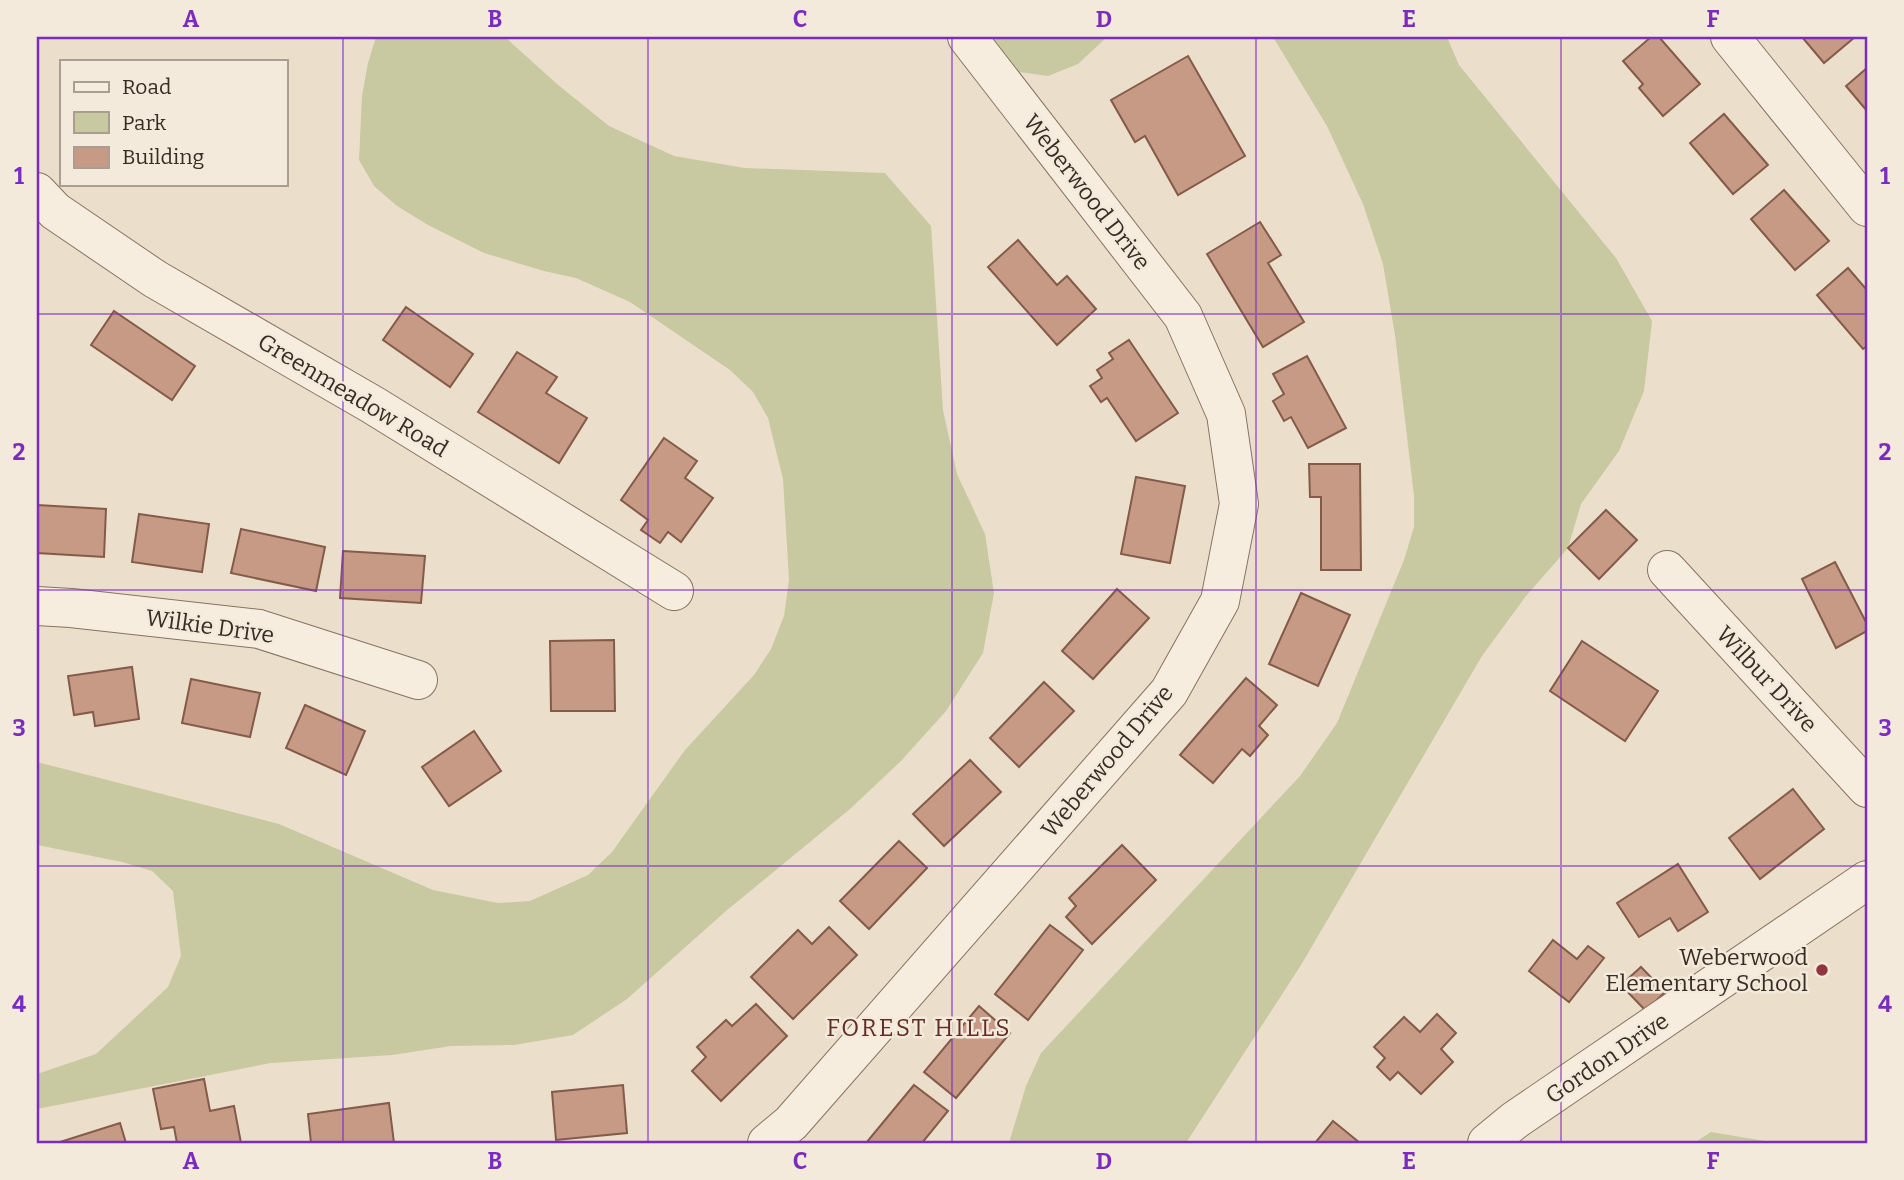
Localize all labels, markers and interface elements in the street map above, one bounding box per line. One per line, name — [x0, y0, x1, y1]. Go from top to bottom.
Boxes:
text: A — [183, 5, 200, 33]
text: B — [488, 5, 502, 33]
text: C — [793, 5, 807, 33]
text: D — [1096, 5, 1112, 33]
text: E — [1402, 5, 1416, 33]
text: F — [1707, 5, 1720, 33]
legend — [60, 60, 287, 186]
text: Road — [122, 74, 171, 100]
street label: Weberwood Drive — [1017, 109, 1157, 275]
text: Park — [122, 110, 166, 136]
text: Building — [122, 144, 205, 170]
text: 1 — [14, 162, 24, 190]
text: 1 — [1880, 162, 1890, 190]
street label: Greenmeadow Road — [253, 327, 453, 463]
text: 2 — [13, 438, 26, 466]
text: 2 — [1879, 438, 1892, 466]
street label: Wilkie Drive — [144, 603, 276, 649]
street label: Wilbur Drive — [1711, 620, 1823, 738]
street label: Weberwood Drive — [1035, 679, 1179, 843]
text: 3 — [12, 714, 26, 742]
text: 3 — [1878, 714, 1892, 742]
place label: Weberwood Elementary School — [1605, 943, 1808, 997]
marker: Weberwood Elementary School — [1814, 962, 1830, 978]
text: 4 — [12, 990, 26, 1018]
text: 4 — [1878, 990, 1892, 1018]
street label: Gordon Drive — [1540, 1007, 1674, 1109]
district label: FOREST HILLS — [826, 1014, 1012, 1042]
text: A — [183, 1147, 200, 1175]
text: B — [488, 1147, 502, 1175]
text: C — [793, 1147, 807, 1175]
text: D — [1096, 1147, 1112, 1175]
text: E — [1402, 1147, 1416, 1175]
text: F — [1707, 1147, 1720, 1175]

